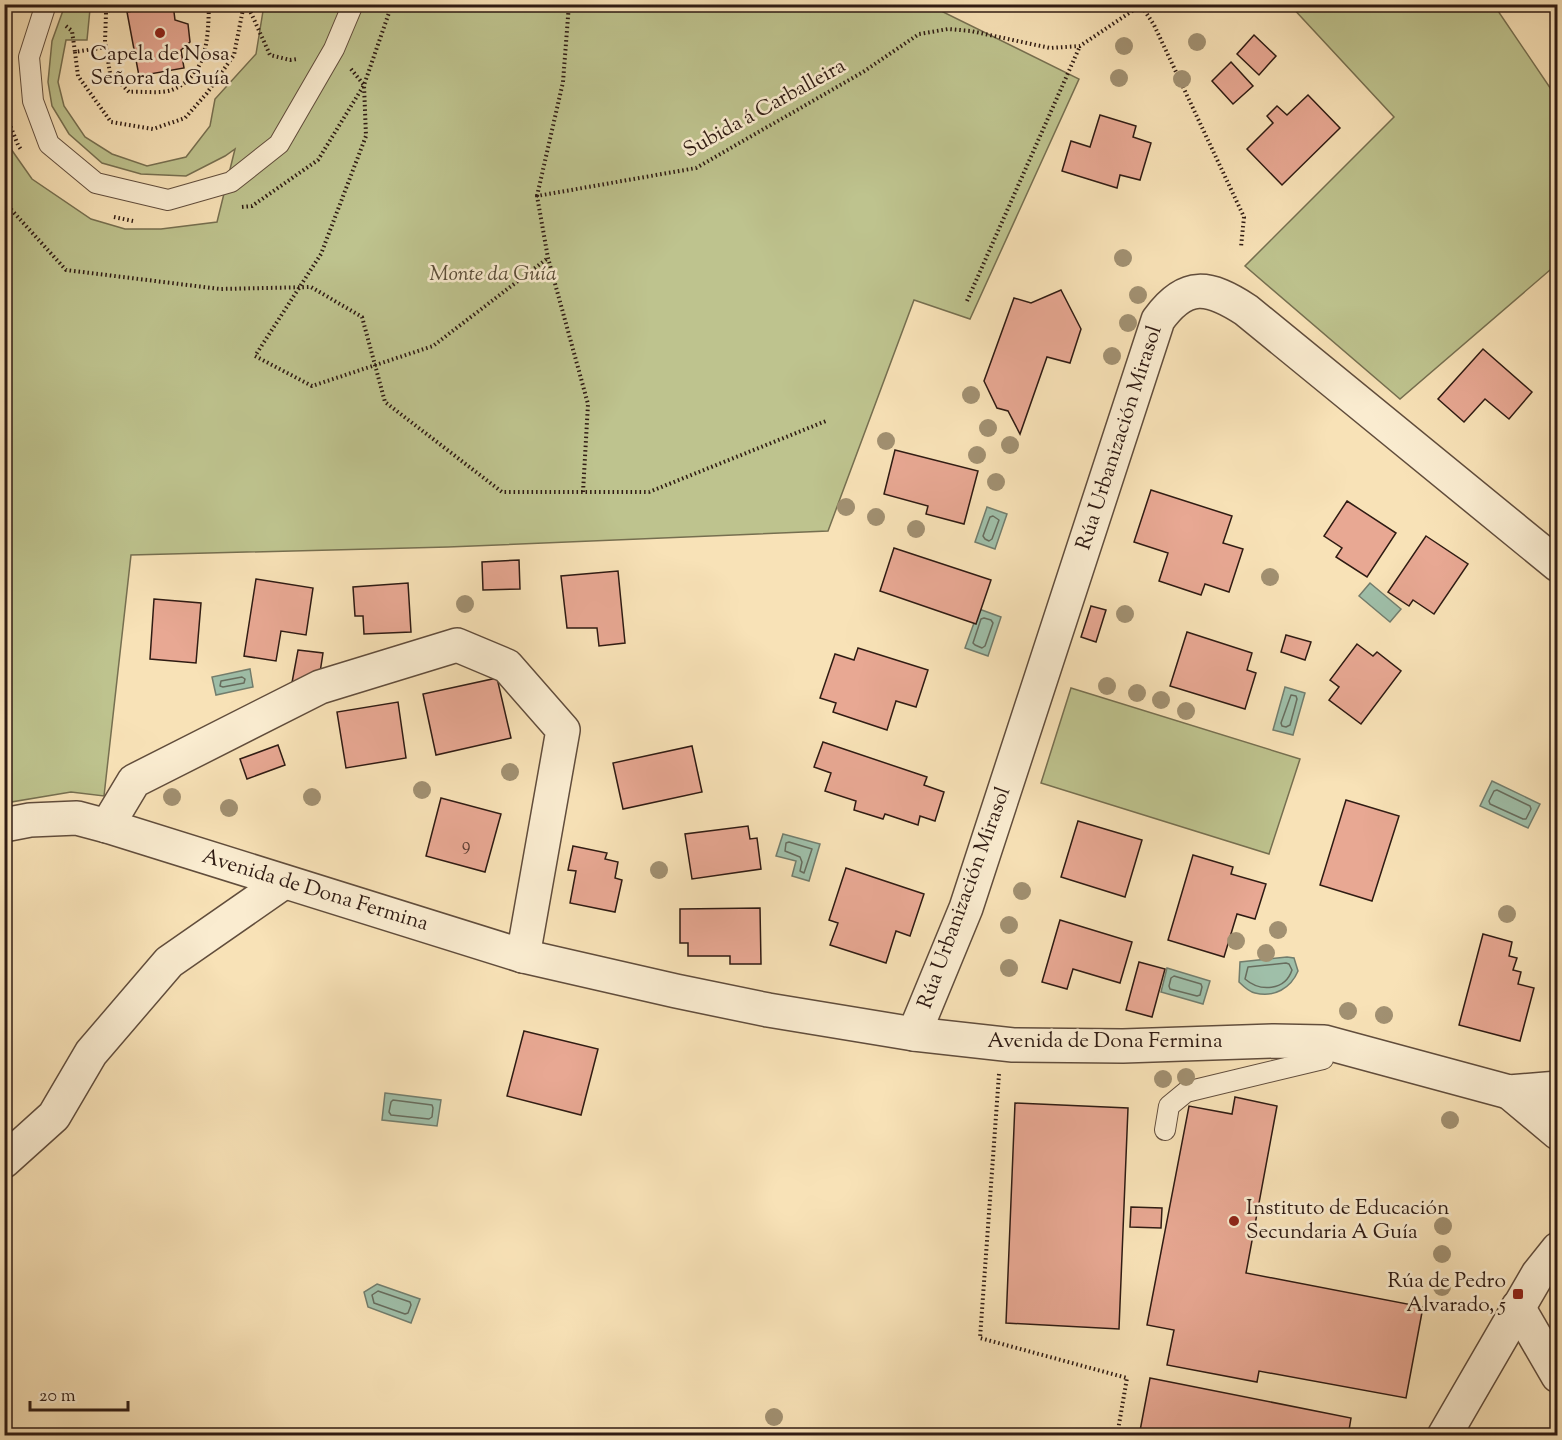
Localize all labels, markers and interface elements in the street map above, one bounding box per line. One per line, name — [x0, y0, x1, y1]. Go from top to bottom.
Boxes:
marker: Capela de Nosa Señora da Guía — [153, 26, 167, 40]
place label: Capela de Nosa Señora da Guía — [90, 40, 230, 94]
street label: Subida á Carballeira — [678, 52, 852, 166]
park label: Monte da Guía — [429, 260, 557, 290]
street label: Rúa Urbanización Mirasol — [1070, 322, 1171, 554]
street label: Rúa Urbanización Mirasol — [911, 783, 1019, 1013]
house number: 9 — [462, 833, 471, 859]
street label: Avenida de Dona Fermina — [198, 842, 432, 940]
street label: Avenida de Dona Fermina — [987, 1027, 1223, 1057]
place label: Instituto de Educación Secundaria A Guía — [1246, 1194, 1450, 1248]
marker: Instituto de Educación Secundaria A Guía — [1227, 1214, 1241, 1228]
place label: Rúa de Pedro Alvarado, 5 — [1388, 1267, 1506, 1321]
marker: Rúa de Pedro Alvarado, 5 — [1511, 1287, 1525, 1301]
scale bar — [30, 1374, 128, 1412]
text: 20 m — [39, 1384, 76, 1410]

